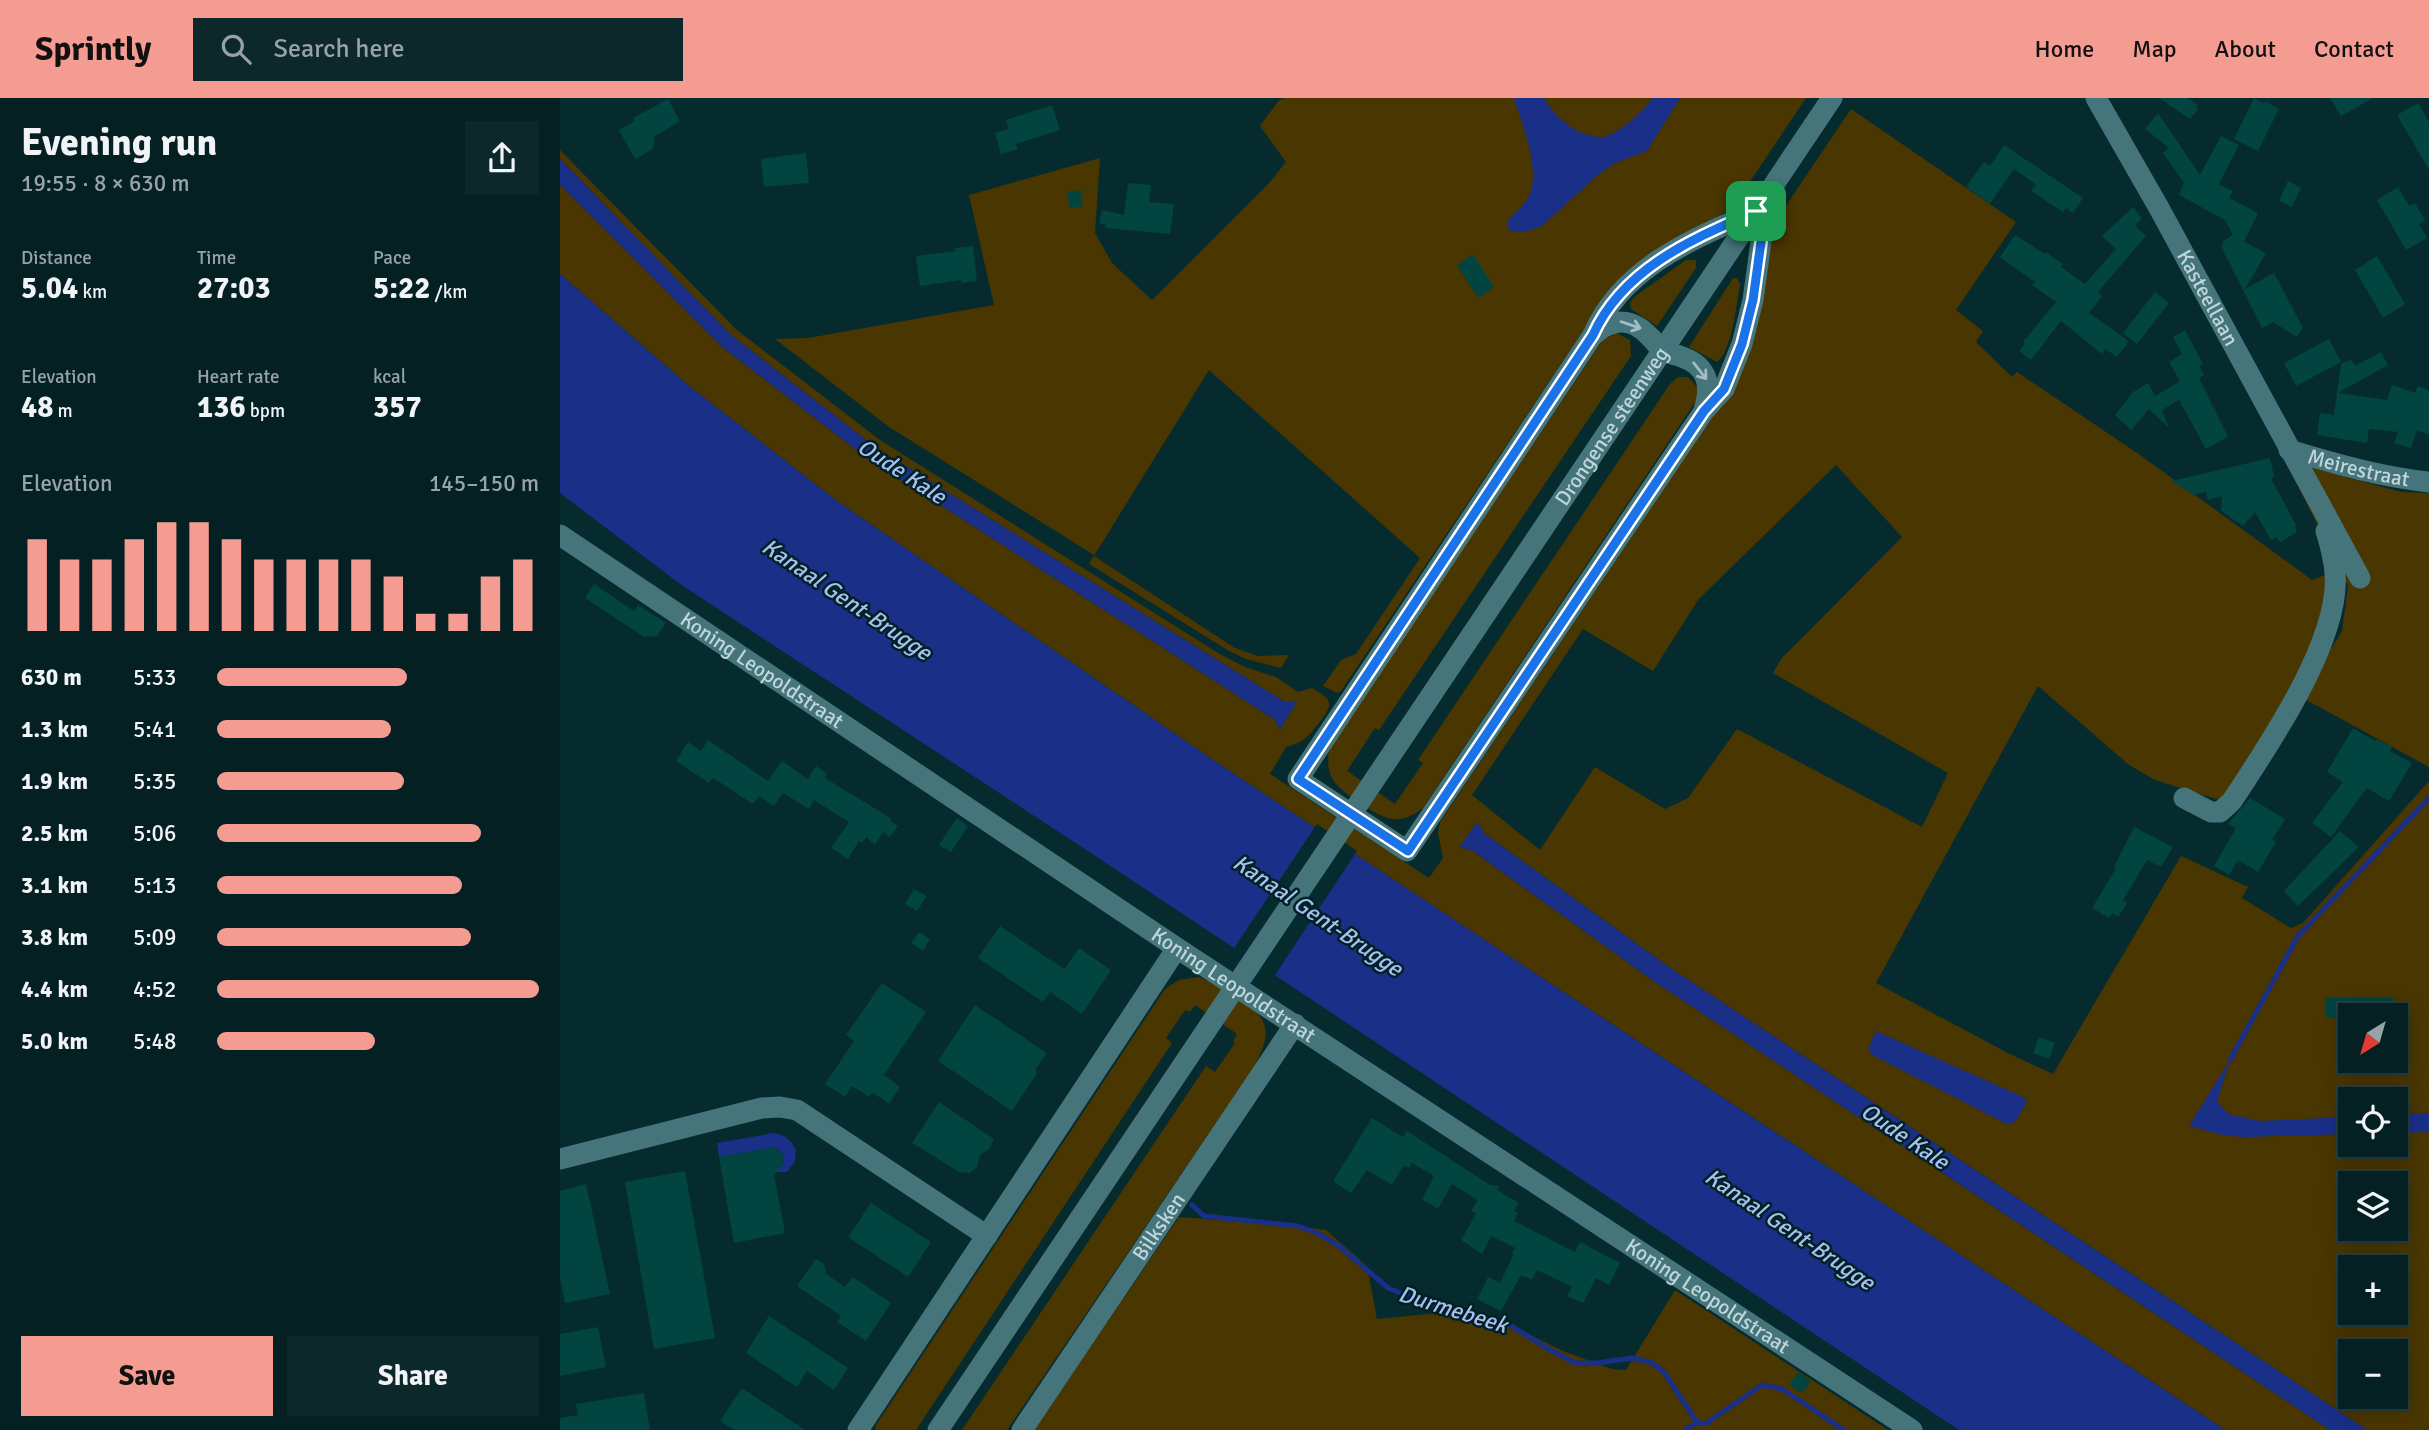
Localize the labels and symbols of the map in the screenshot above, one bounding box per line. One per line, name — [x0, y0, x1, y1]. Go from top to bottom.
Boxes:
pin — [1726, 181, 1786, 241]
street label: Kasteellaan — [2171, 245, 2244, 350]
one-way arrow — [1619, 320, 1641, 332]
street label: Drongense steenweg — [1549, 342, 1674, 511]
one-way arrow — [1692, 361, 1707, 380]
water label: Oude Kale — [852, 432, 953, 512]
street label: Meirestraat — [2305, 443, 2411, 492]
water label: Kanaal Gent-Brugge — [756, 532, 938, 668]
street label: Koning Leopoldstraat — [675, 606, 849, 734]
water label: Kanaal Gent-Brugge — [1227, 848, 1409, 984]
street label: Koning Leopoldstraat — [1146, 922, 1321, 1048]
north arrow — [2338, 1003, 2408, 1073]
water label: Oude Kale — [1855, 1096, 1955, 1177]
water label: Kanaal Gent-Brugge — [1699, 1162, 1881, 1298]
street label: Bilksken — [1127, 1188, 1191, 1266]
street label: Koning Leopoldstraat — [1621, 1233, 1795, 1359]
water label: Durmebeek — [1395, 1279, 1513, 1341]

